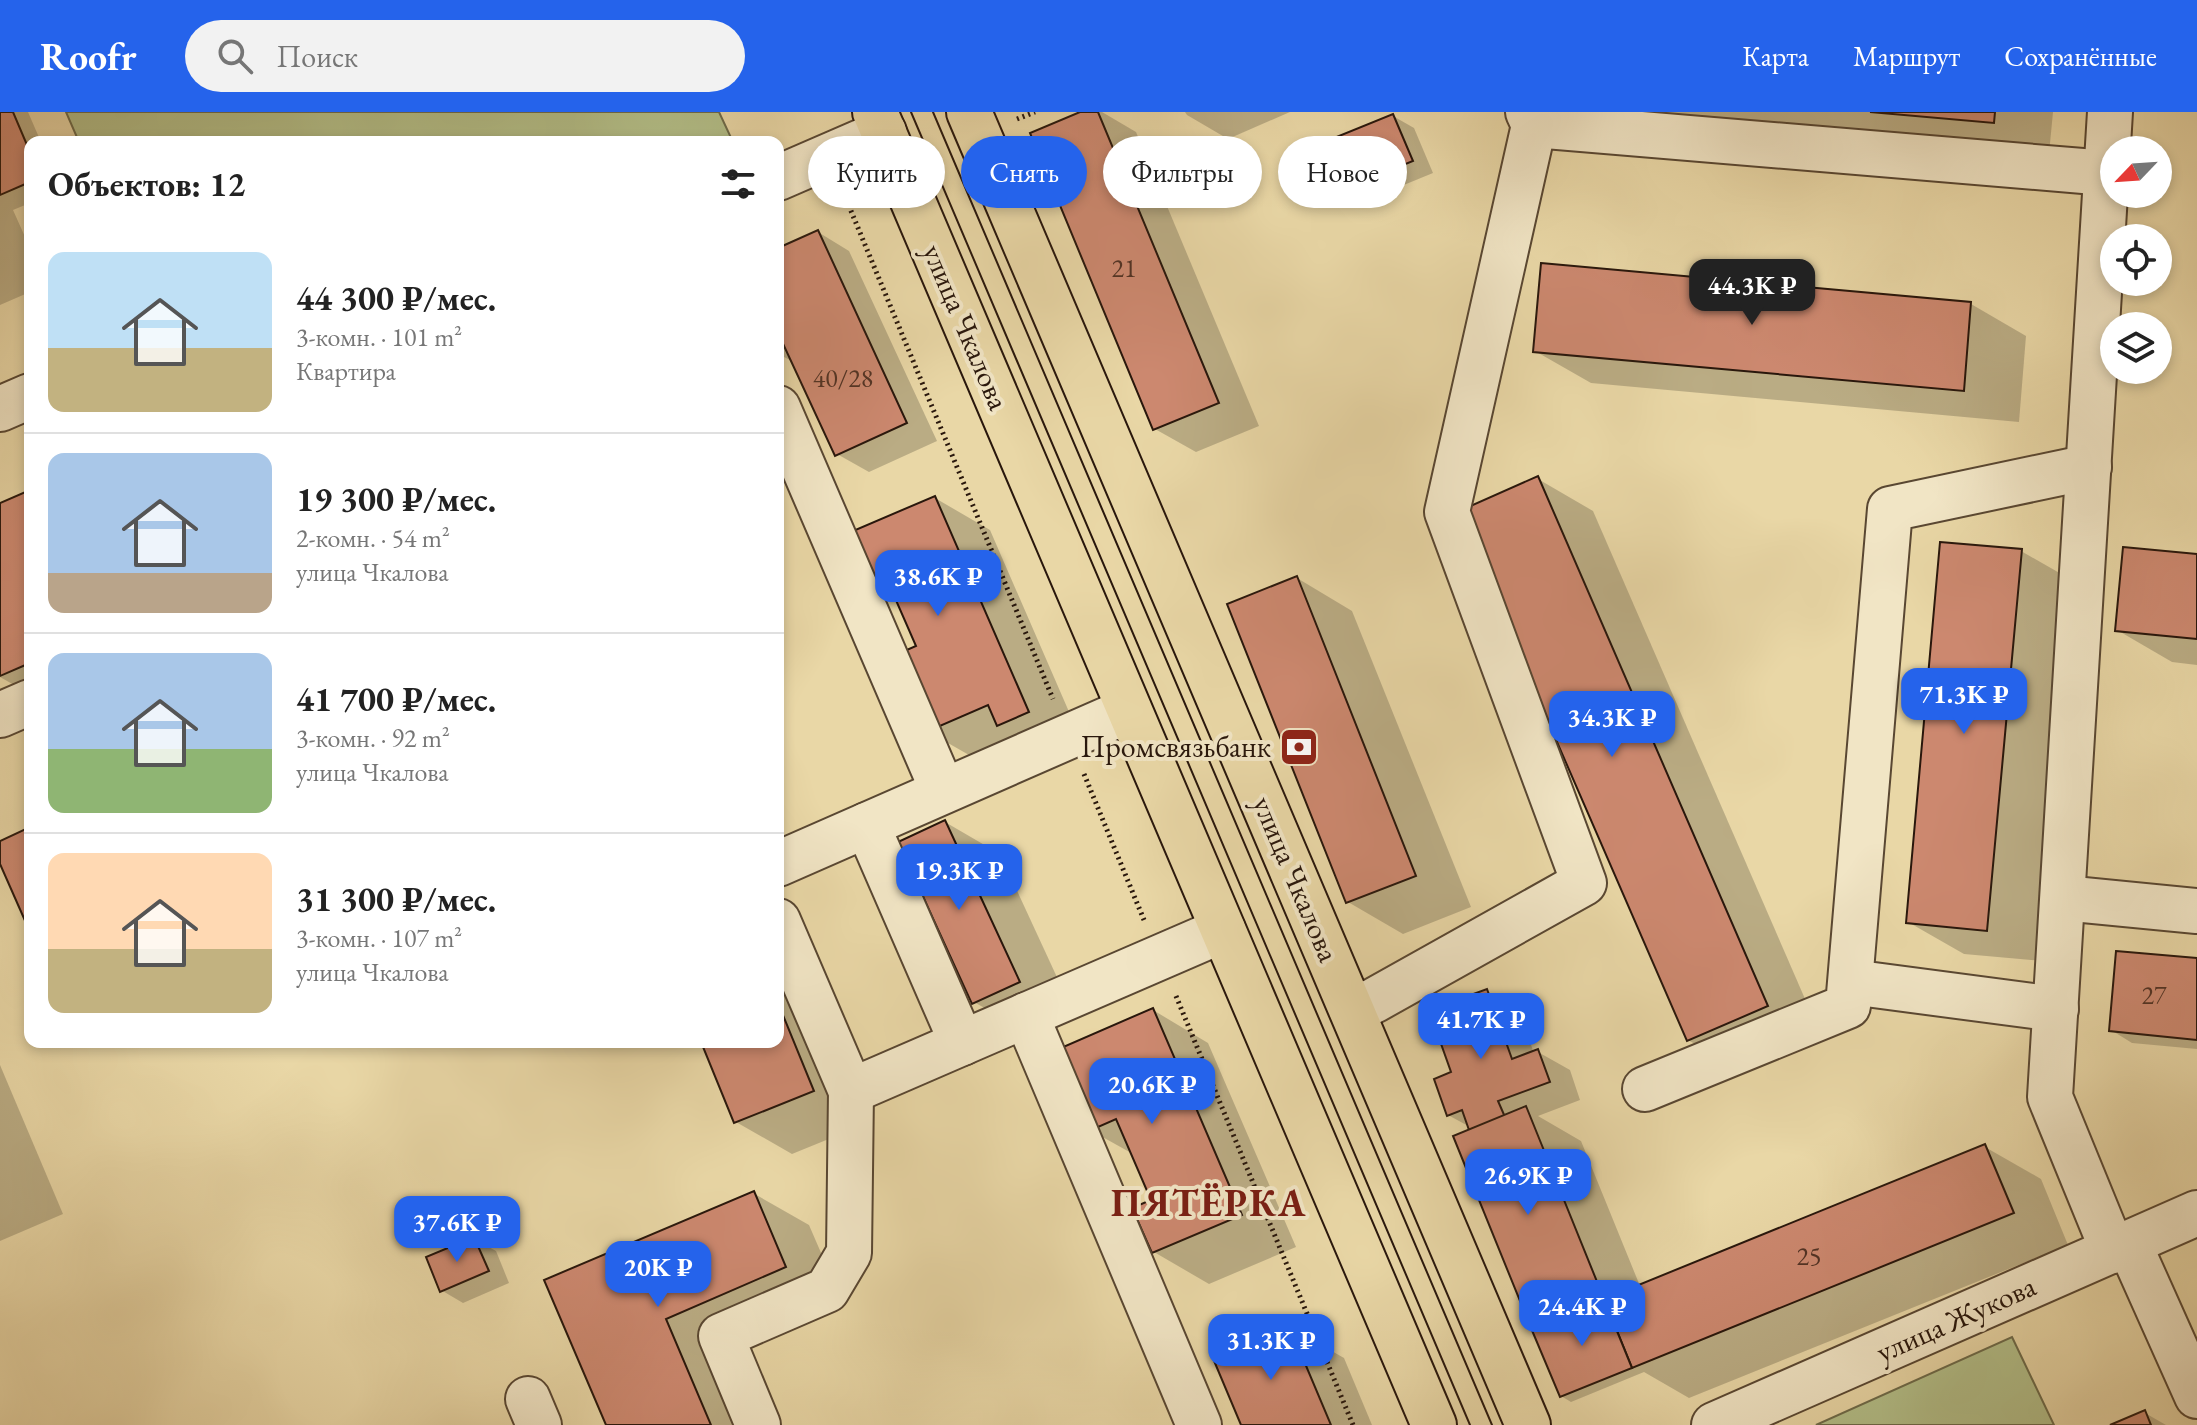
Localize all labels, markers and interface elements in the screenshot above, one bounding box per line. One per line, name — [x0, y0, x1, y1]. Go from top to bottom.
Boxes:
search box — [185, 20, 745, 92]
text: Roofr — [40, 32, 137, 81]
icon: search — [213, 34, 257, 78]
text: Поиск — [277, 37, 358, 76]
text: Карта — [1742, 38, 1809, 74]
text: Маршрут — [1853, 38, 1960, 74]
text: Сохранённые — [2004, 38, 2157, 74]
chip: Купить — [808, 136, 945, 208]
chip: Снять — [961, 136, 1087, 208]
chip: Фильтры — [1103, 136, 1262, 208]
chip: Новое — [1278, 136, 1407, 208]
north arrow — [2100, 136, 2172, 208]
map controls — [2100, 136, 2172, 384]
text: Объектов: 12 — [48, 162, 245, 206]
icon: filters — [716, 162, 760, 206]
button: locate — [2100, 224, 2172, 296]
street label: улица Чкалова — [914, 238, 1019, 416]
house number: 21 — [1112, 251, 1136, 285]
pin: 44.3K ₽ — [1678, 259, 1826, 327]
text: 44.3K ₽ — [1707, 268, 1797, 302]
text: 44 300 ₽/мес. — [296, 276, 496, 320]
icon: home — [112, 284, 208, 380]
button: layers — [2100, 312, 2172, 384]
text: 3-комн. · 101 m² — [296, 320, 462, 354]
text: Квартира — [296, 354, 396, 388]
house number: 40/28 — [813, 361, 873, 395]
text: 19 300 ₽/мес. — [296, 477, 496, 521]
icon: home — [112, 485, 208, 581]
text: 2-комн. · 54 m² — [296, 521, 450, 555]
pin: 38.6K ₽ — [864, 550, 1012, 618]
text: улица Чкалова — [296, 555, 449, 589]
text: 38.6K ₽ — [893, 559, 983, 593]
pin: 71.3K ₽ — [1890, 668, 2038, 736]
text: 41 700 ₽/мес. — [296, 677, 496, 721]
text: 71.3K ₽ — [1919, 677, 2009, 711]
icon: home — [112, 685, 208, 781]
pin: 34.3K ₽ — [1538, 691, 1686, 759]
text: 34.3K ₽ — [1567, 700, 1657, 734]
text: 3-комн. · 92 m² — [296, 721, 450, 755]
bank icon: Промсвязьбанк — [1278, 726, 1320, 768]
place label: Промсвязьбанк — [1080, 727, 1271, 766]
text: улица Чкалова — [296, 755, 449, 789]
street label: улица Чкалова — [1244, 790, 1349, 968]
pin: 19.3K ₽ — [885, 844, 1033, 912]
text: 19.3K ₽ — [914, 853, 1004, 887]
text: 31 300 ₽/мес. — [296, 877, 496, 921]
icon: home — [112, 885, 208, 981]
text: 3-комн. · 107 m² — [296, 921, 462, 955]
text: улица Чкалова — [296, 955, 449, 989]
house number: 27 — [2142, 978, 2167, 1012]
pin: 41.7K ₽ — [1407, 993, 1555, 1061]
text: 41.7K ₽ — [1436, 1002, 1526, 1036]
pin: 20.6K ₽ — [1078, 1058, 1226, 1126]
text: 20.6K ₽ — [1107, 1067, 1197, 1101]
pin: 26.9K ₽ — [1454, 1149, 1602, 1217]
text: 26.9K ₽ — [1483, 1158, 1573, 1192]
district label: ПЯТЁРКА — [1111, 1178, 1307, 1227]
pin: 37.6K ₽ — [383, 1196, 531, 1264]
text: 37.6K ₽ — [412, 1205, 502, 1239]
house number: 25 — [1797, 1239, 1821, 1273]
pin: 20K ₽ — [602, 1241, 714, 1309]
text: 20K ₽ — [623, 1250, 693, 1284]
street label: улица Жукова — [1870, 1266, 2042, 1371]
pin: 24.4K ₽ — [1508, 1280, 1656, 1348]
text: 24.4K ₽ — [1537, 1289, 1627, 1323]
pin: 31.3K ₽ — [1197, 1314, 1345, 1382]
text: 31.3K ₽ — [1226, 1323, 1316, 1357]

